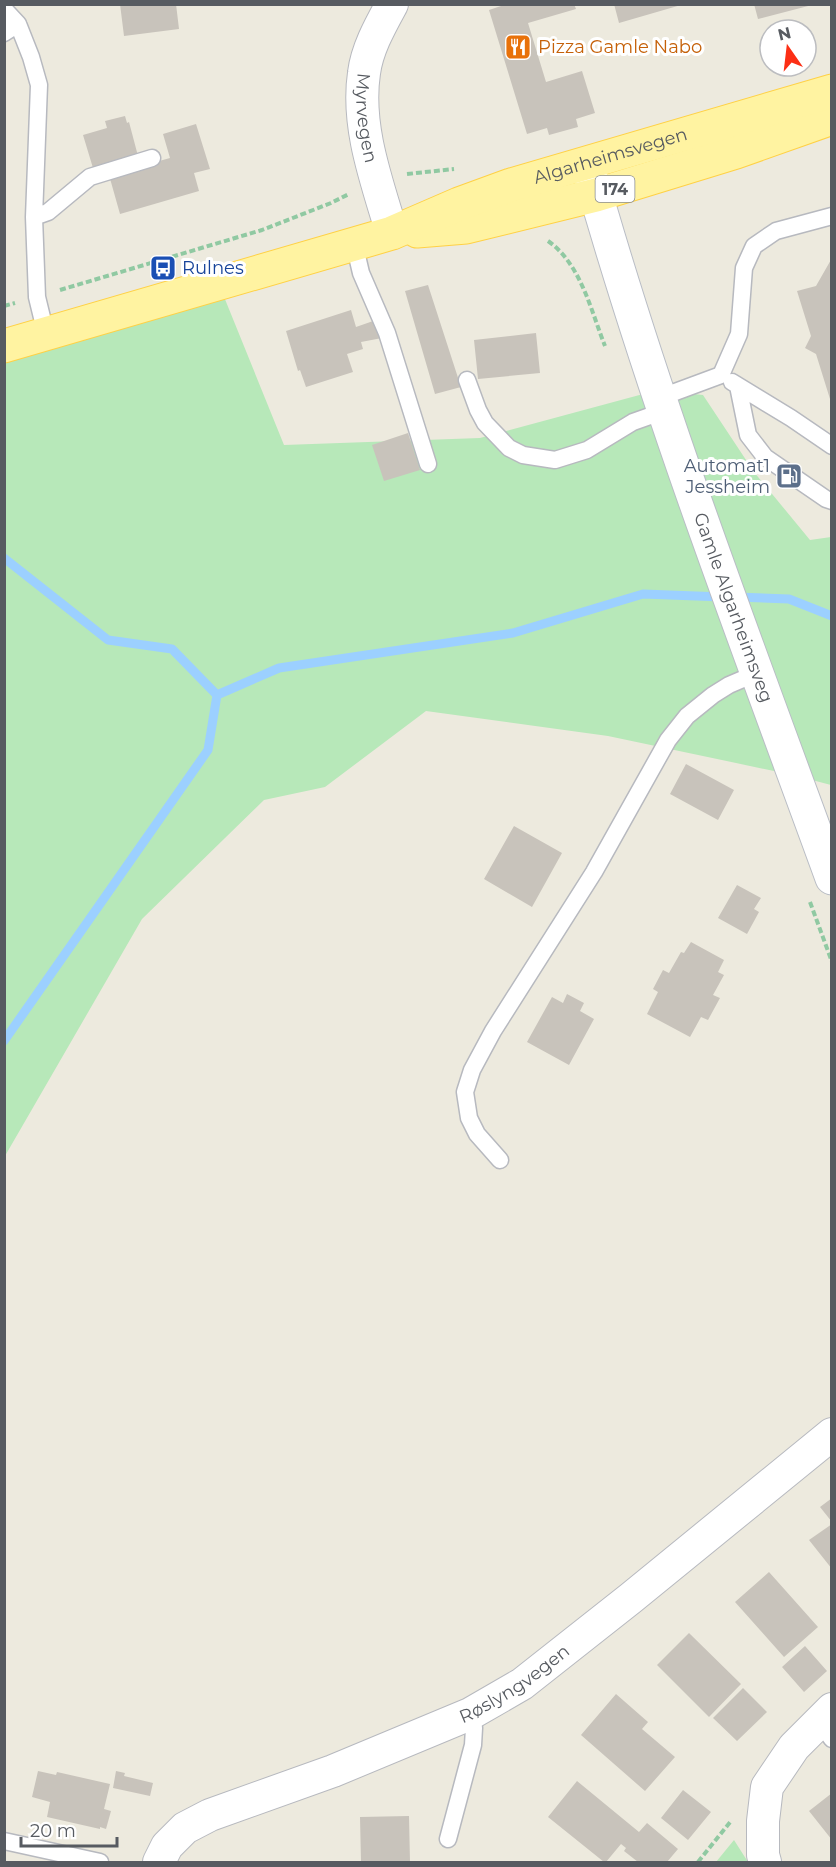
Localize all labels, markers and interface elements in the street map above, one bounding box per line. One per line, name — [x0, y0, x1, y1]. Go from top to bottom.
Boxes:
north arrow — [758, 18, 818, 78]
text: N — [776, 23, 793, 45]
restaurant icon: Pizza Gamle Nabo — [503, 32, 533, 62]
place label: Pizza Gamle Nabo — [538, 36, 702, 58]
street label: Myrvegen — [351, 72, 382, 165]
street label: Algarheimsvegen — [531, 123, 690, 189]
road number: 174 — [596, 176, 634, 202]
bus stop icon: Rulnes — [148, 253, 178, 283]
place label: Rulnes — [182, 257, 244, 279]
place label: Automat1 Jessheim — [684, 455, 770, 498]
fuel station icon: Automat1 Jessheim — [774, 461, 804, 491]
street label: Gamle Algarheimsveg — [689, 510, 778, 705]
street label: Røslyngvegen — [456, 1640, 574, 1728]
scale bar — [21, 1810, 117, 1848]
text: 20 m — [30, 1820, 76, 1842]

